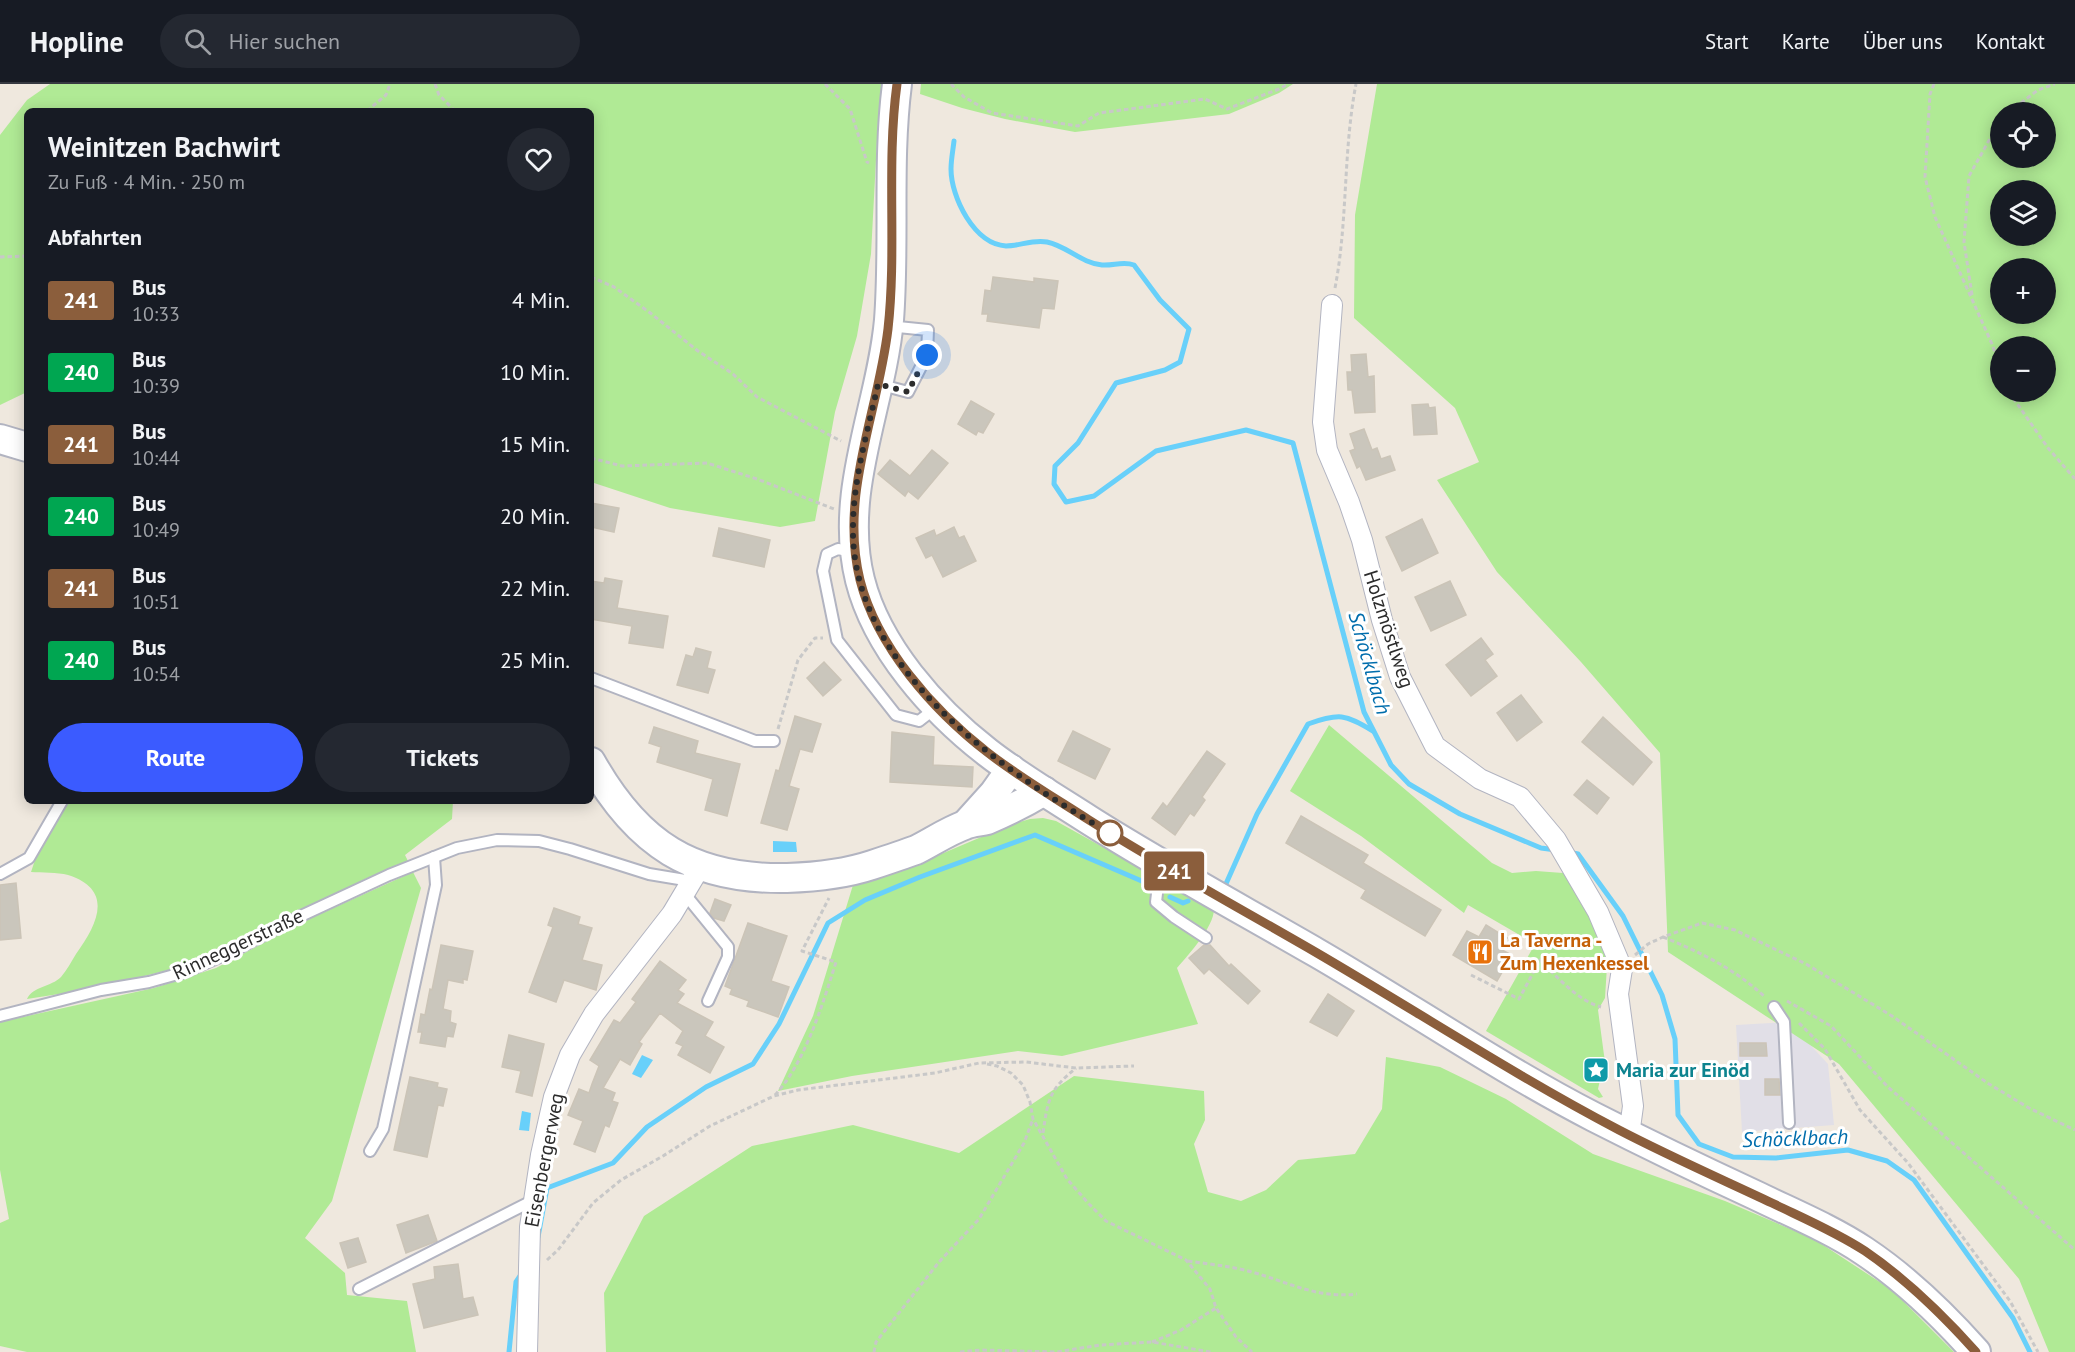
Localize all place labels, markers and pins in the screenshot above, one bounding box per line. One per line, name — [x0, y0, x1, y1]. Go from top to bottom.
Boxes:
unlabelled marker — [1097, 820, 1123, 846]
place label: La Taverna - Zum Hexenkessel — [1500, 927, 1649, 976]
restaurant icon: La Taverna - Zum Hexenkessel — [1465, 937, 1495, 967]
place icon: Maria zur Einöd — [1581, 1055, 1611, 1085]
place label: Maria zur Einöd — [1616, 1057, 1750, 1083]

